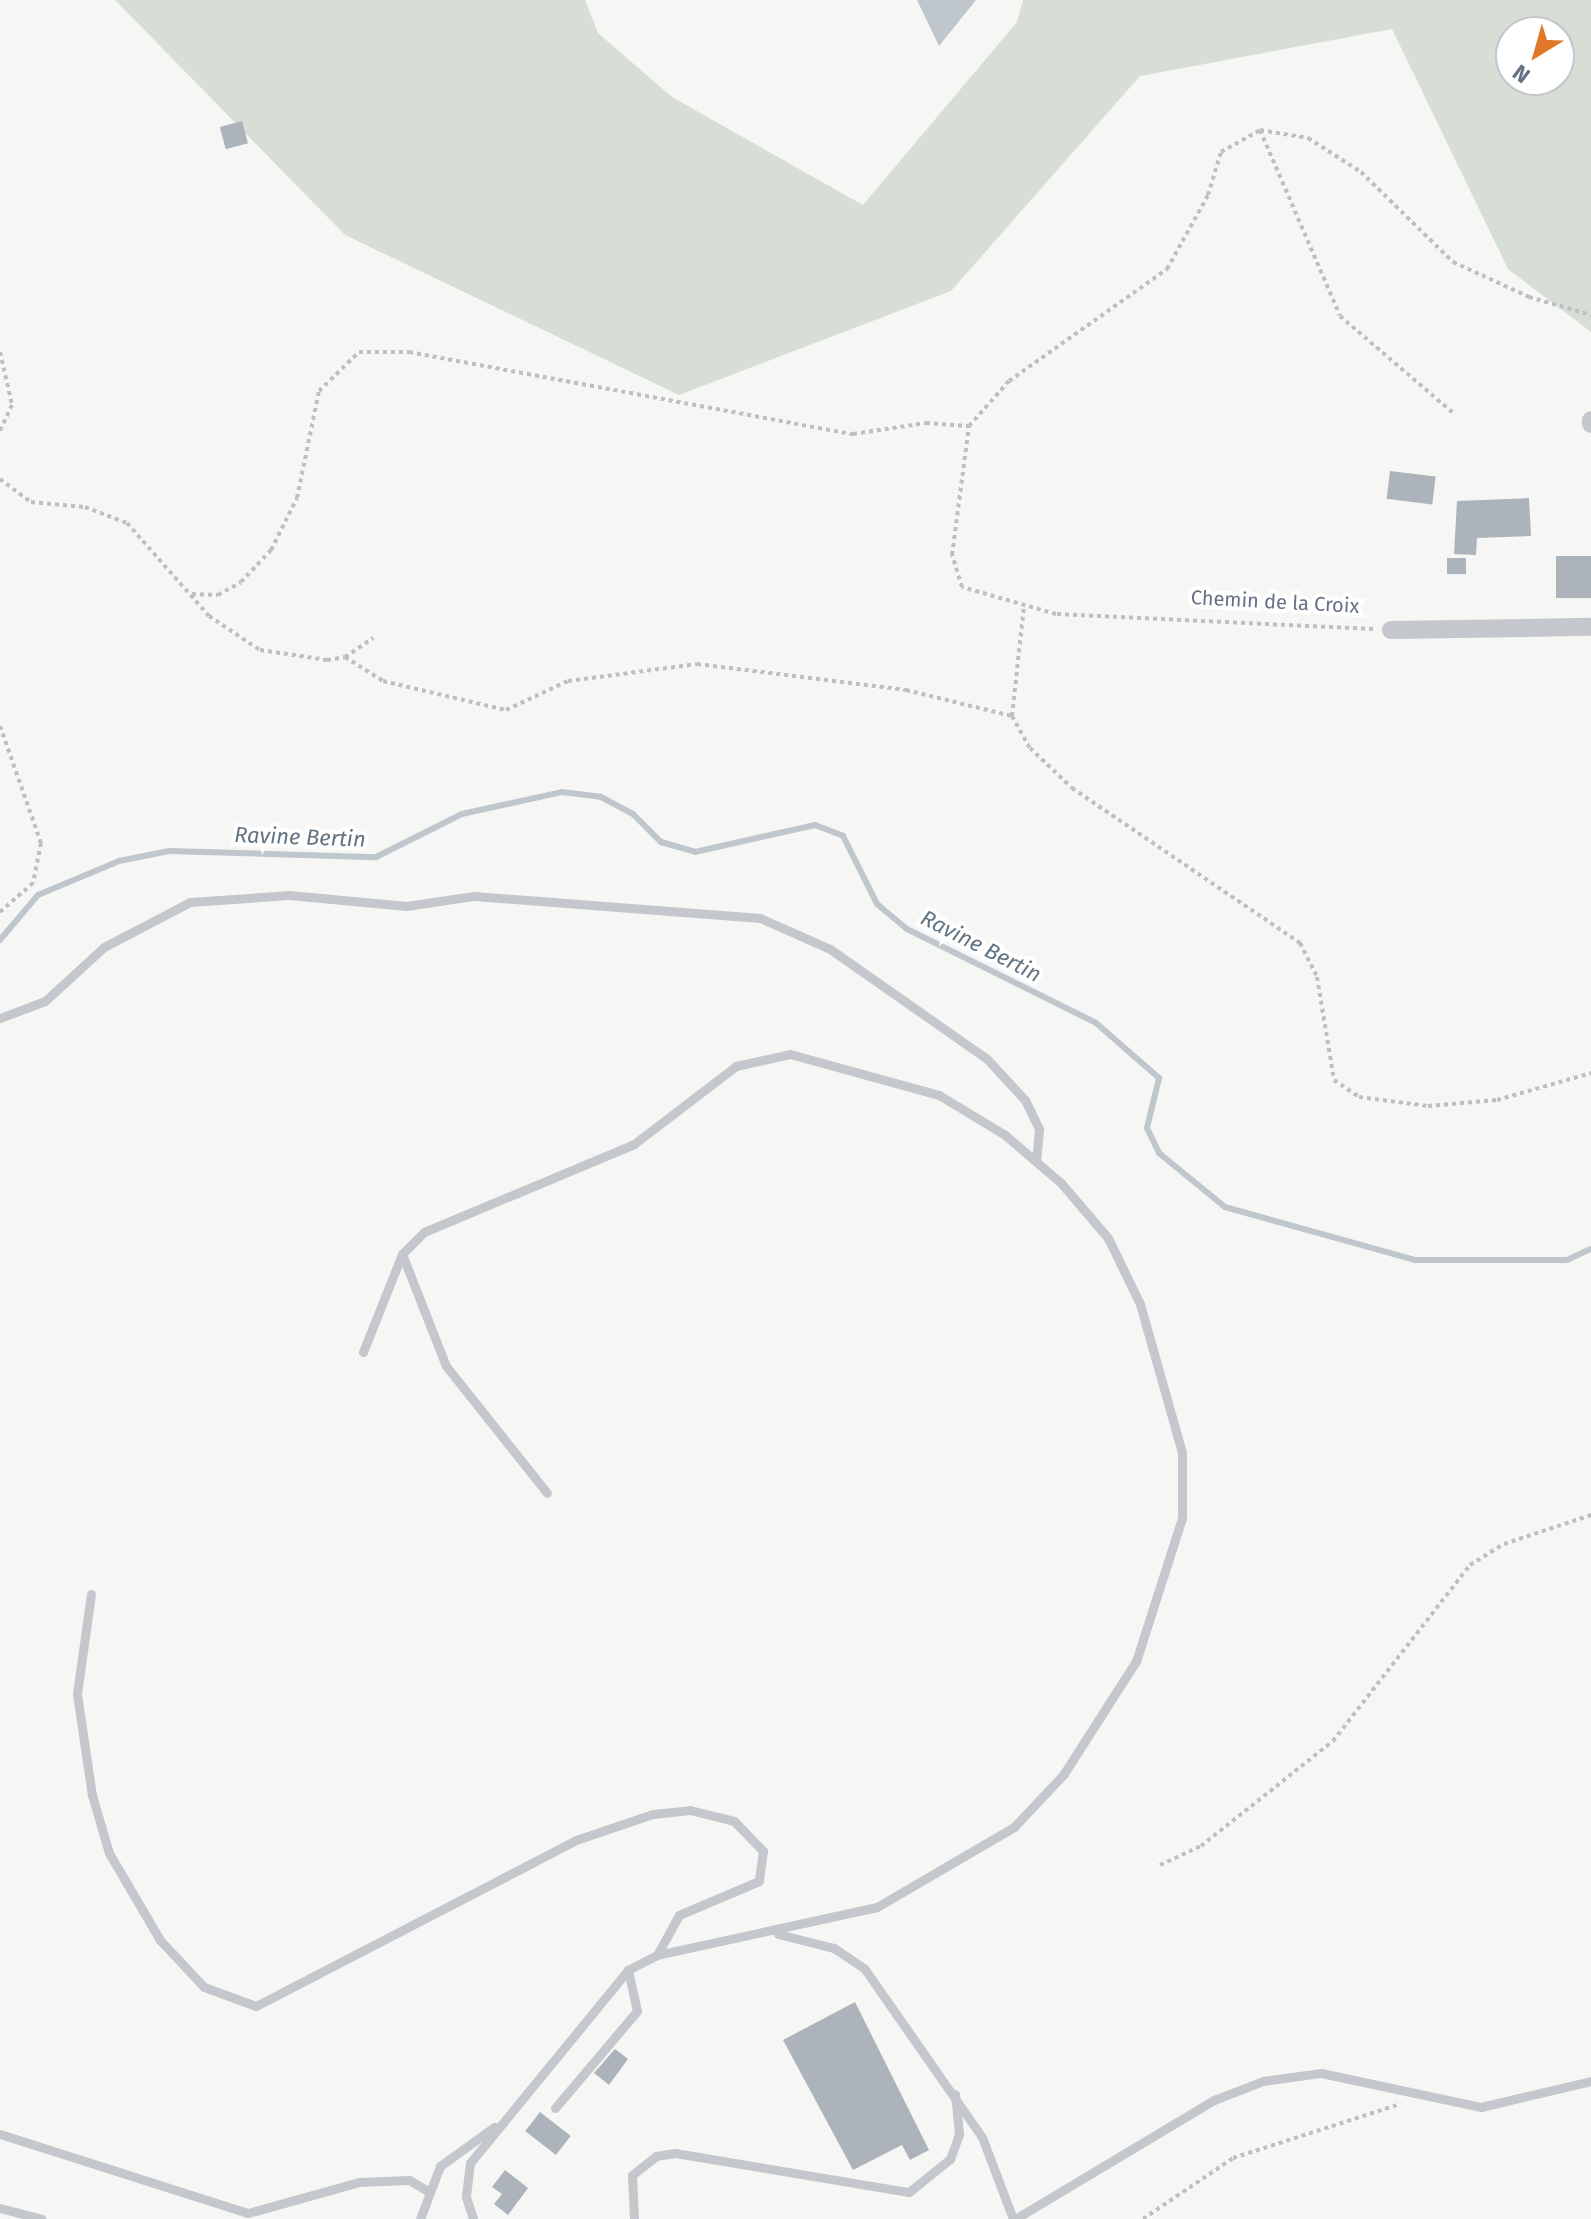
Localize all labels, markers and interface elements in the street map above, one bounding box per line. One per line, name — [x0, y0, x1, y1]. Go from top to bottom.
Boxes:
north arrow — [1495, 16, 1575, 96]
text: N — [1508, 59, 1535, 89]
street label: Chemin de la Croix — [1190, 586, 1360, 618]
water label: Ravine Bertin — [234, 822, 366, 852]
water label: Ravine Bertin — [916, 904, 1046, 988]

